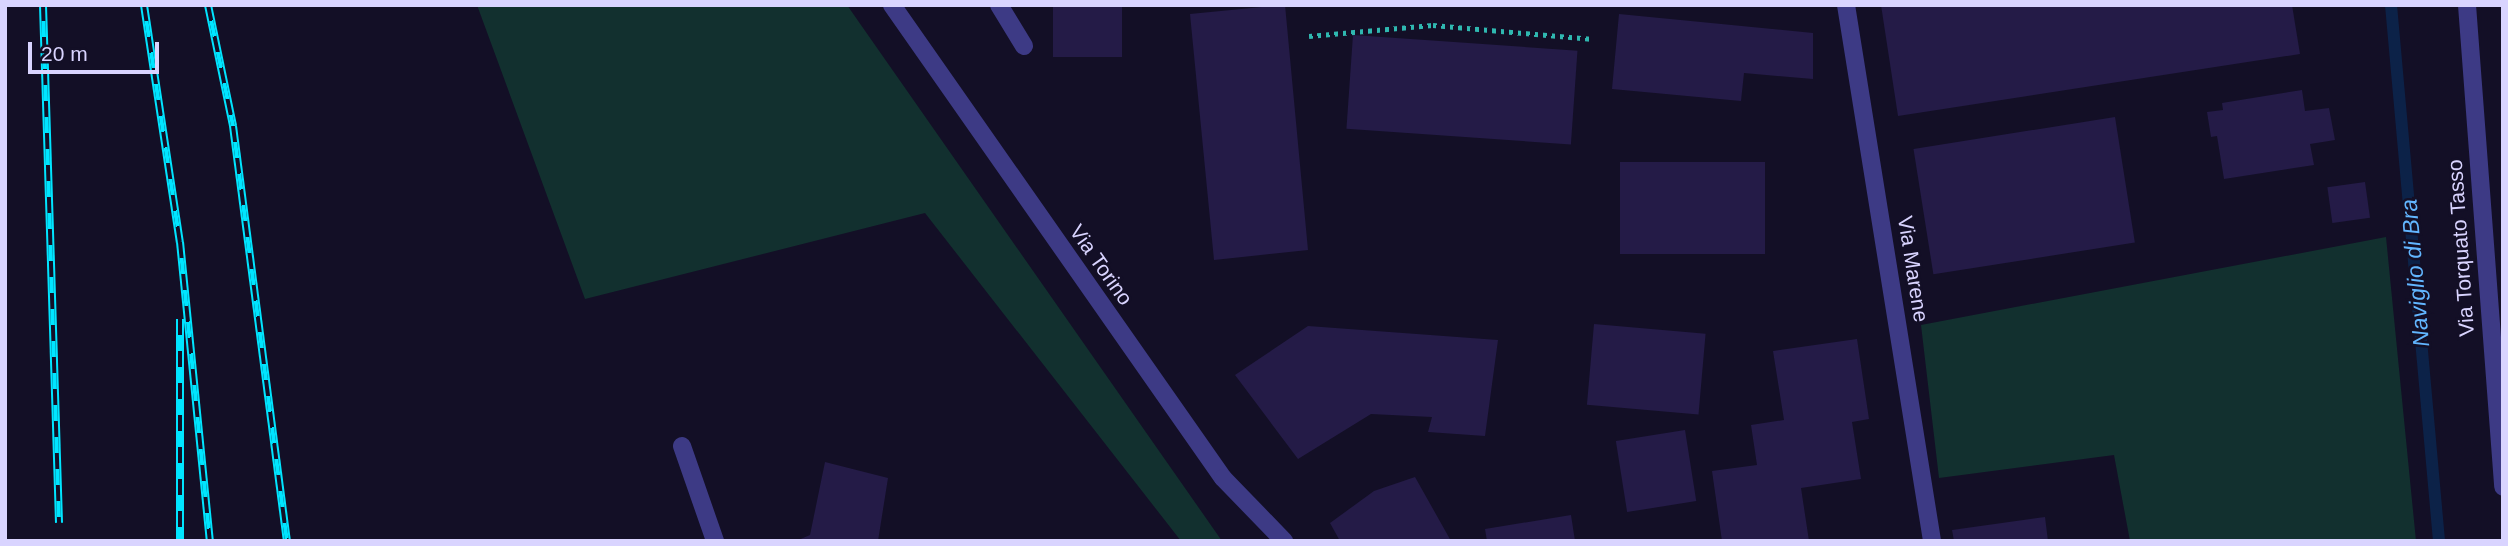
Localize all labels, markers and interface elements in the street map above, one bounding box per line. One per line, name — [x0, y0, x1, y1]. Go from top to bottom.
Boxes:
scale bar — [32, 28, 163, 72]
text: 20 m — [41, 42, 88, 65]
street label: Via Torquato Tasso — [2442, 158, 2480, 338]
water label: Naviglio di Bra — [2395, 198, 2435, 348]
street label: Via Marene — [1892, 214, 1934, 324]
street label: Via Torino — [1064, 220, 1138, 310]

